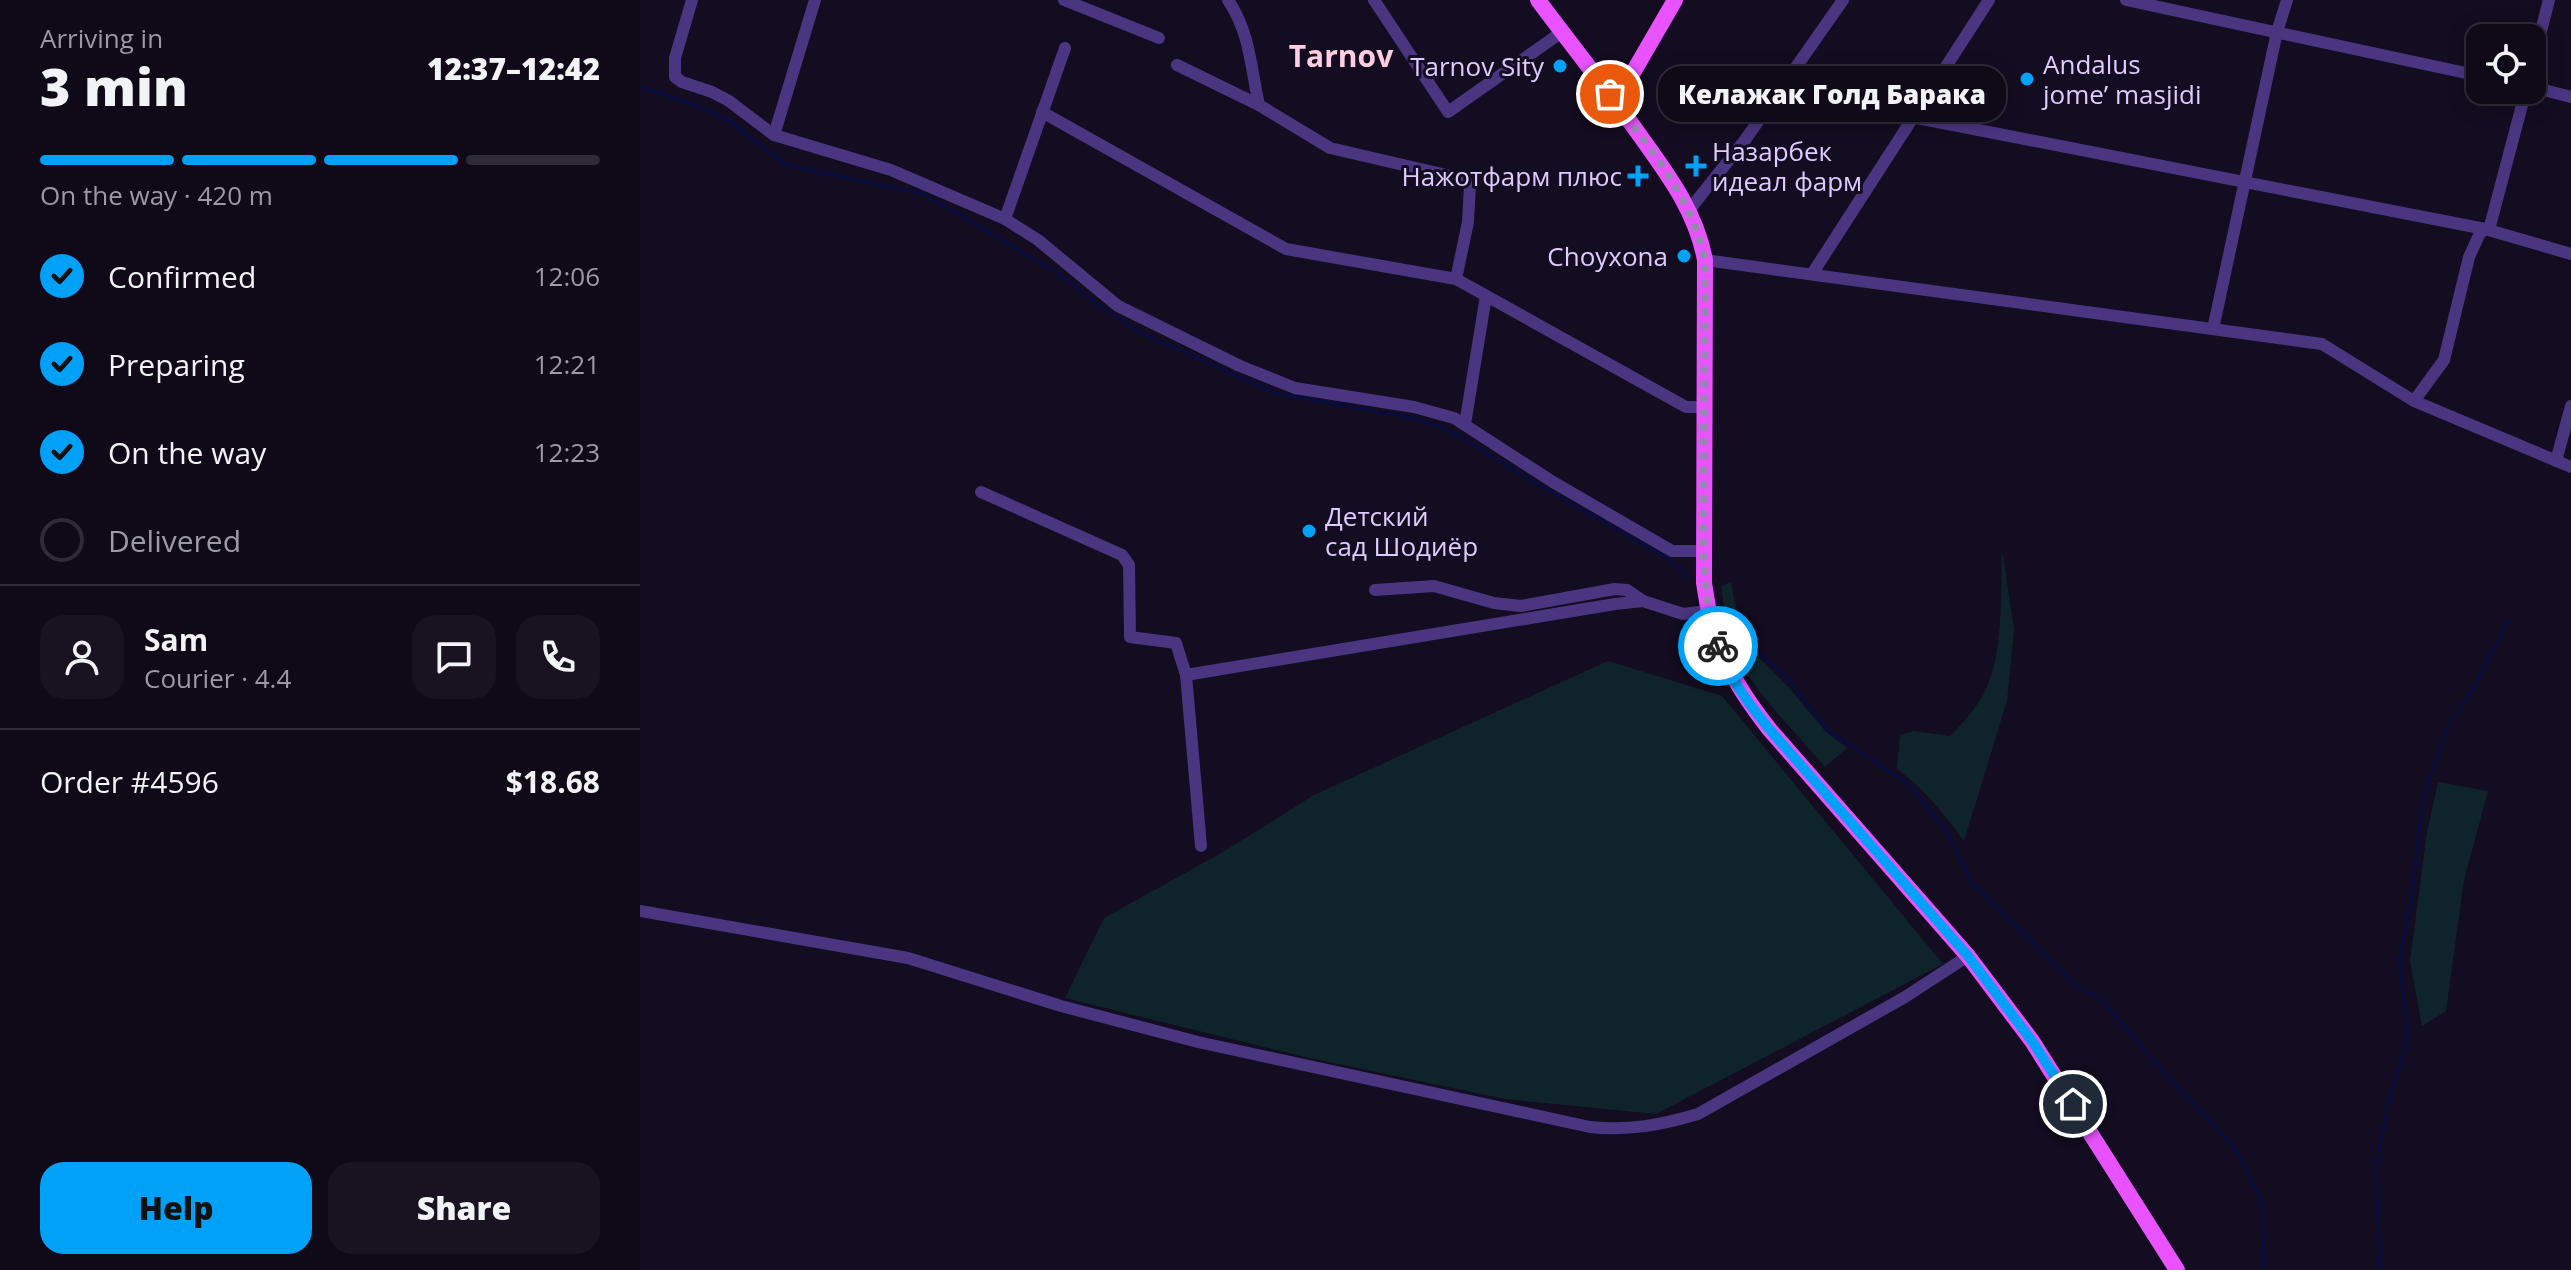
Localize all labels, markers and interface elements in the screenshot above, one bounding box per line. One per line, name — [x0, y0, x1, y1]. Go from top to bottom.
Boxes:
text: Arriving in — [40, 20, 163, 56]
map controls — [2466, 24, 2546, 104]
button: locate — [2466, 24, 2546, 104]
district label: Tarnov — [1289, 35, 1394, 76]
place label: Andalus jome’ masjidi — [2041, 46, 2202, 112]
text: 12:37–12:42 — [427, 48, 600, 89]
place label: Tarnov Sity — [1410, 48, 1545, 84]
text: 3 min — [40, 50, 188, 121]
marker: Tarnov Sity — [1551, 57, 1569, 75]
pin — [1576, 60, 1644, 128]
callout: Келажак Голд Барака — [1658, 66, 2006, 122]
marker: Andalus jome’ masjidi — [2018, 70, 2036, 88]
icon: bag — [1588, 72, 1632, 116]
text: Келажак Голд Барака — [1678, 76, 1986, 112]
place label: Назарбек идеал фарм — [1712, 133, 1862, 199]
marker: Назарбек идеал фарм — [1687, 157, 1705, 175]
place label: Нажотфарм плюс — [1402, 158, 1622, 194]
marker: Нажотфарм плюс — [1629, 167, 1647, 185]
text: On the way · 420 m — [40, 177, 273, 213]
place label: Choyxona — [1547, 238, 1668, 274]
marker: Choyxona — [1675, 247, 1693, 265]
icon: check — [40, 254, 84, 298]
text: Confirmed — [108, 256, 256, 297]
text: 12:06 — [534, 258, 600, 294]
icon: check — [40, 342, 84, 386]
text: Preparing — [108, 344, 245, 385]
text: 12:21 — [534, 346, 600, 382]
icon: check — [40, 430, 84, 474]
text: On the way — [108, 432, 266, 473]
text: 12:23 — [534, 434, 600, 470]
place label: Детский сад Шодиёр — [1325, 498, 1478, 564]
text: Delivered — [108, 520, 241, 561]
marker: Детский сад Шодиёр — [1300, 522, 1318, 540]
courier — [1678, 606, 1758, 686]
button: person — [40, 615, 124, 699]
button: chat — [412, 615, 496, 699]
button: phone — [516, 615, 600, 699]
text: Sam — [144, 619, 208, 660]
icon: bike — [1696, 624, 1740, 668]
text: Courier · 4.4 — [144, 660, 291, 696]
text: Order #4596 — [40, 761, 219, 802]
text: $18.68 — [506, 761, 600, 802]
pin — [2039, 1070, 2107, 1138]
icon: home — [2051, 1082, 2095, 1126]
button: Help — [40, 1162, 312, 1254]
button: Share — [328, 1162, 600, 1254]

